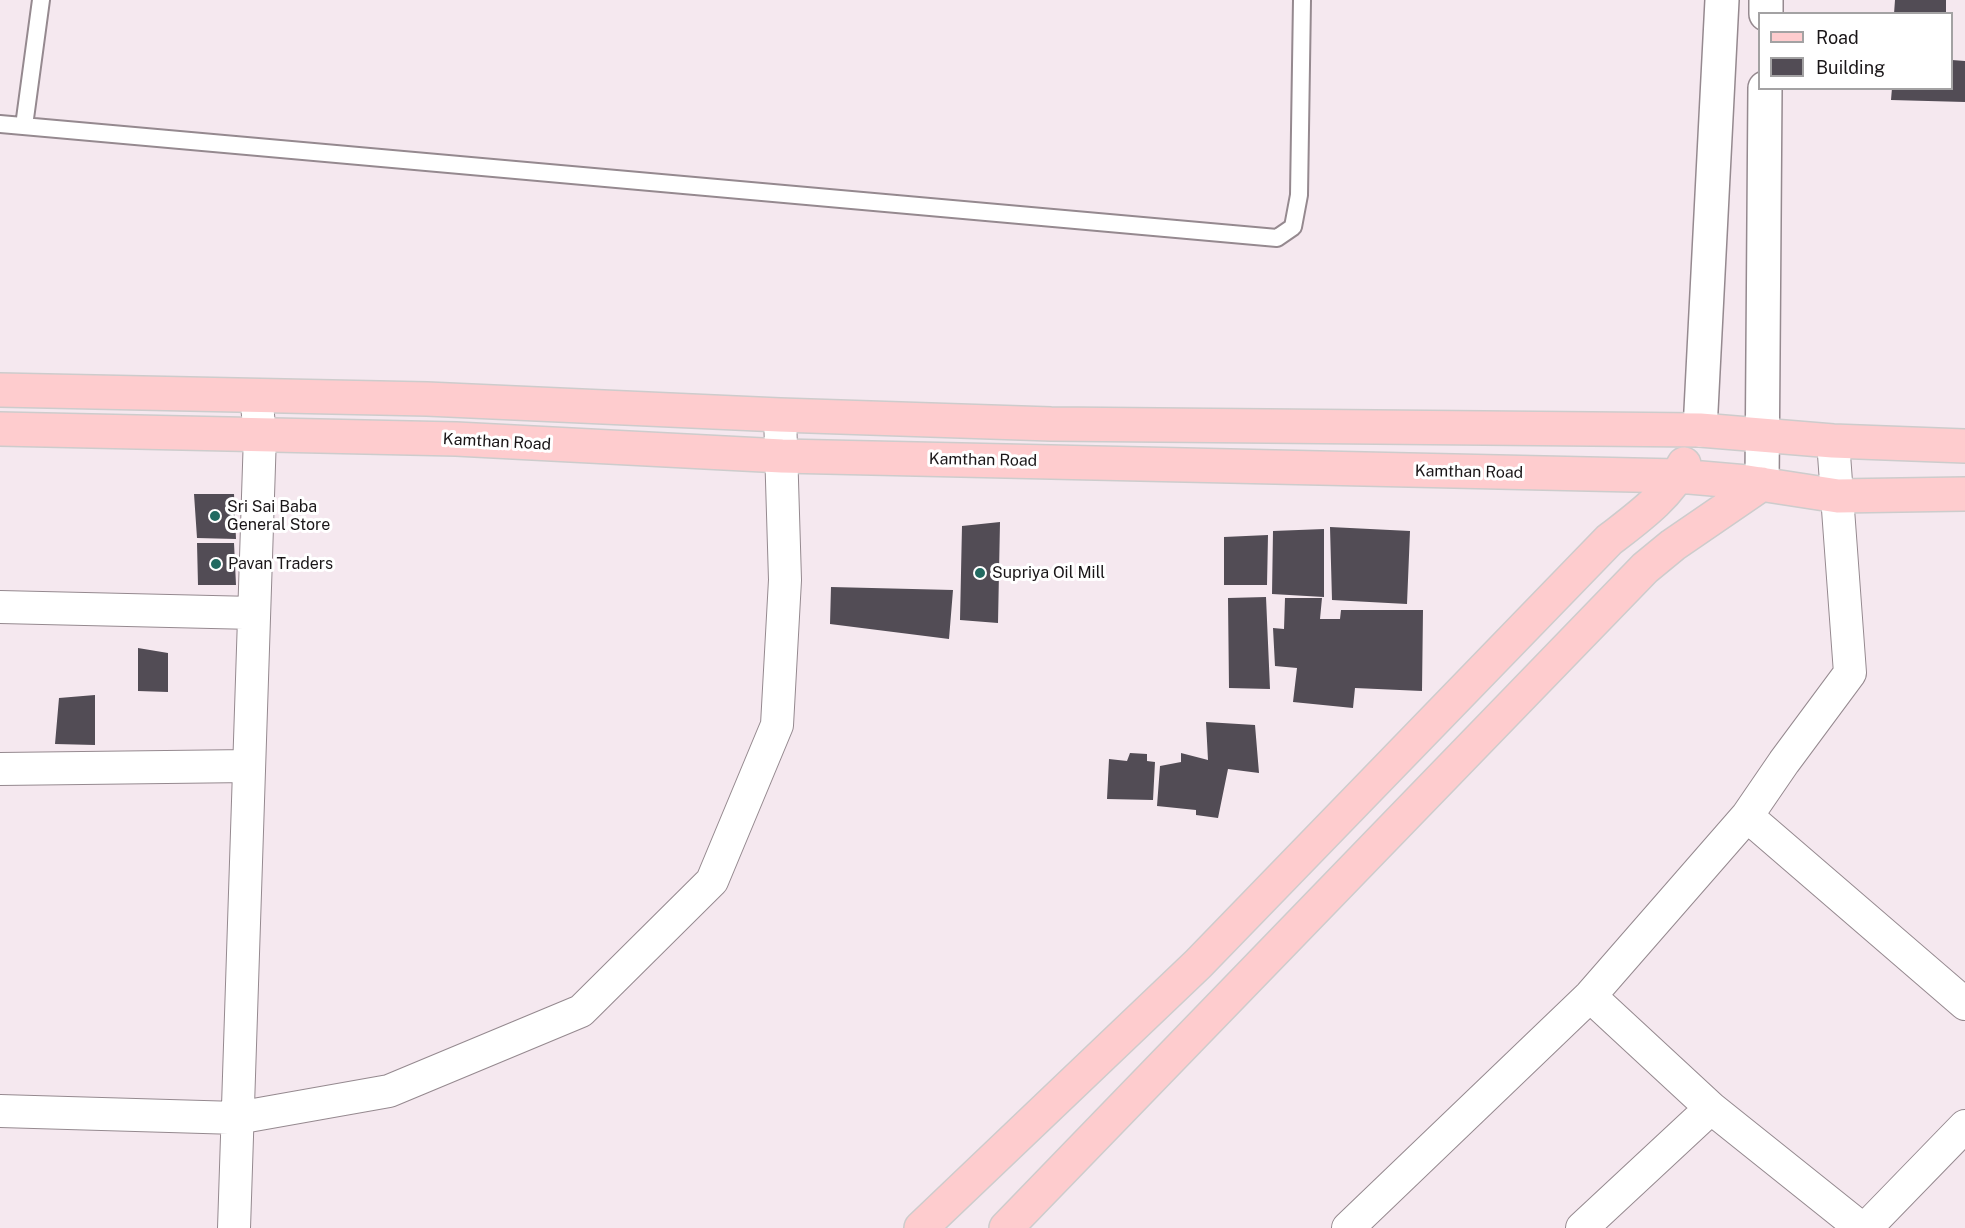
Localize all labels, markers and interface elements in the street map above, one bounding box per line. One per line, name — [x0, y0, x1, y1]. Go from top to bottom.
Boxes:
legend — [1758, 12, 1953, 90]
text: Road — [1816, 27, 1859, 48]
text: Building — [1816, 57, 1885, 78]
street label: Kamthan Road — [442, 430, 552, 454]
street label: Kamthan Road — [929, 449, 1037, 471]
street label: Kamthan Road — [1415, 461, 1523, 483]
place label: Sri Sai Baba General Store — [227, 497, 330, 535]
marker: Sri Sai Baba General Store — [208, 509, 222, 523]
place label: Pavan Traders — [228, 554, 333, 574]
marker: Pavan Traders — [209, 557, 223, 571]
place label: Supriya Oil Mill — [992, 563, 1105, 583]
marker: Supriya Oil Mill — [973, 566, 987, 580]

